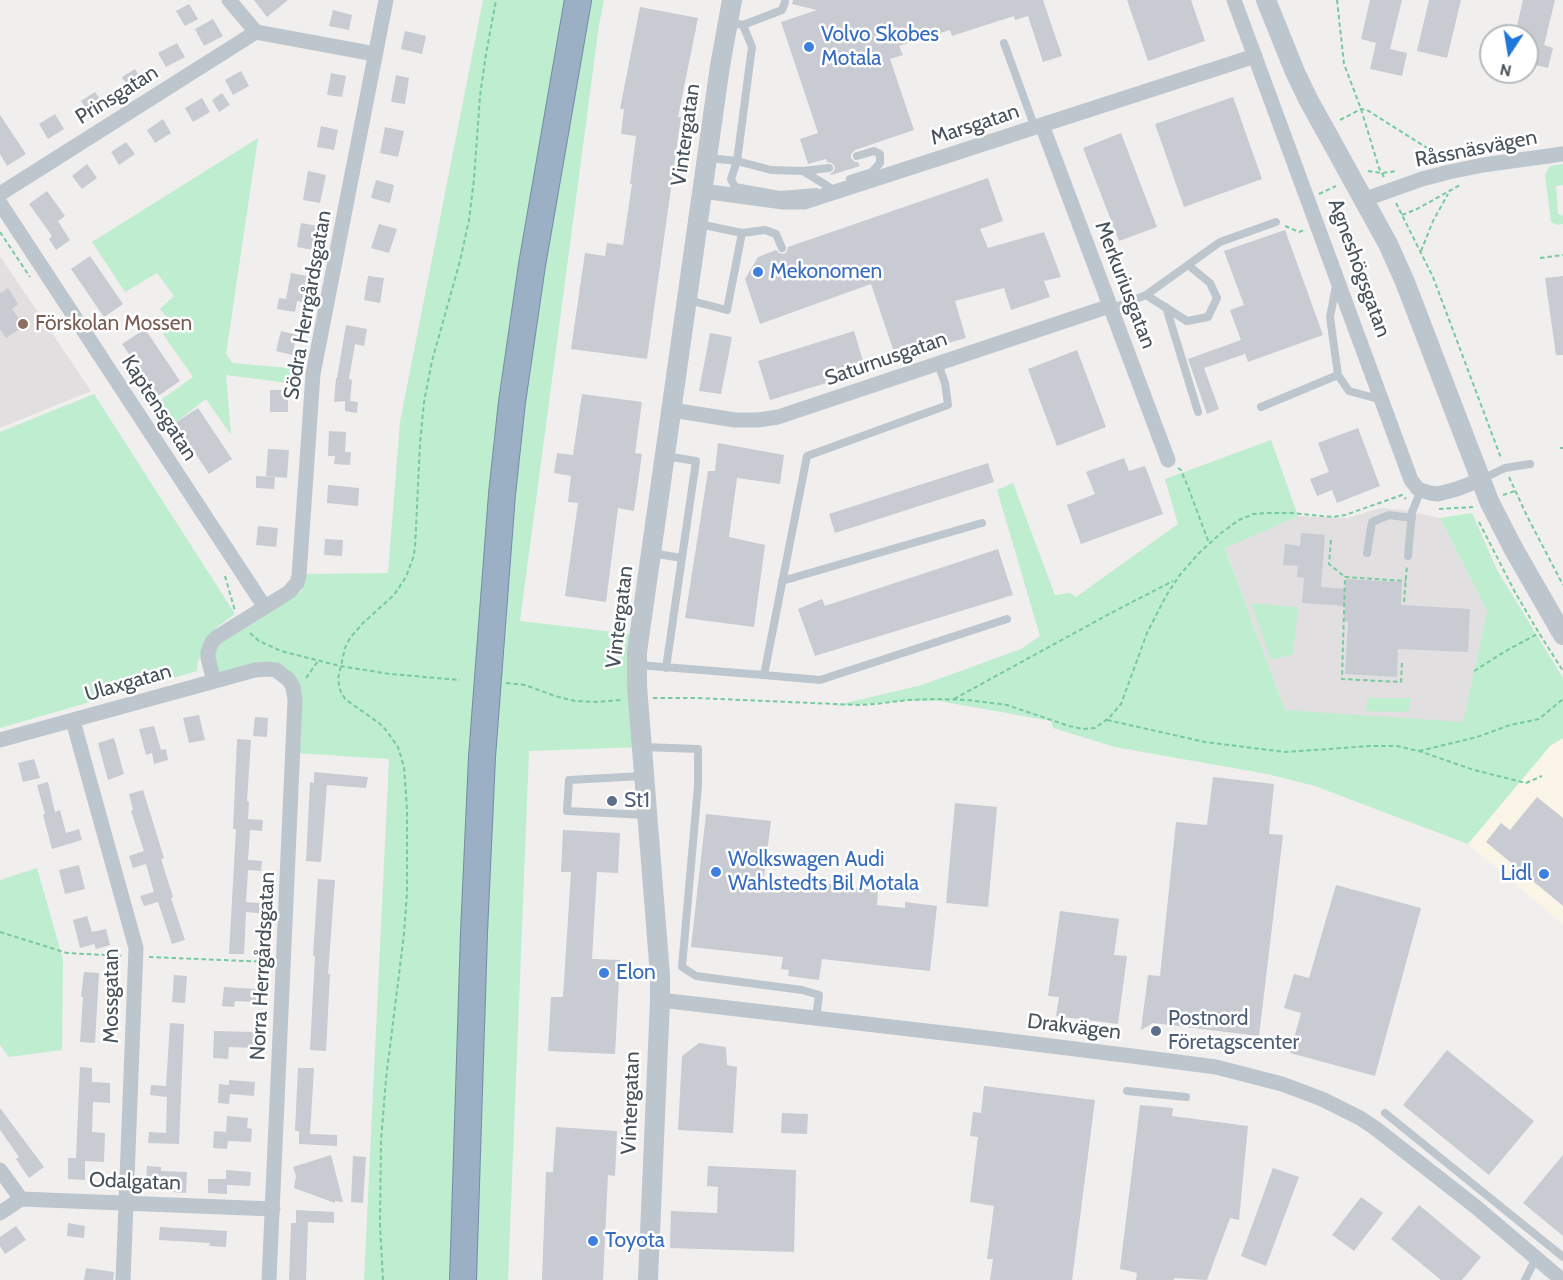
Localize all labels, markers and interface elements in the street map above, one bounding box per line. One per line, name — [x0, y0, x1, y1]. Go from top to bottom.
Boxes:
place label: Volvo Skobes Motala — [821, 22, 939, 72]
north arrow — [1479, 24, 1539, 84]
marker: Volvo Skobes Motala — [802, 40, 816, 54]
street label: Prinsgatan — [71, 60, 163, 130]
text: N — [1498, 60, 1513, 81]
street label: Vintergatan — [666, 82, 706, 188]
street label: Marsgatan — [928, 99, 1022, 151]
street label: Råssnäsvägen — [1413, 125, 1539, 173]
street label: Agneshögsgatan — [1322, 195, 1396, 341]
street label: Södra Herrgårdsgatan — [279, 208, 337, 402]
street label: Merkuriusgatan — [1089, 218, 1161, 352]
place label: Mekonomen — [770, 259, 882, 285]
marker: Mekonomen — [751, 265, 765, 279]
place label: Förskolan Mossen — [35, 311, 192, 337]
marker: Förskolan Mossen — [16, 317, 30, 331]
street label: Saturnusgatan — [822, 326, 950, 392]
street label: Kaptensgatan — [116, 350, 202, 466]
street label: Vintergatan — [601, 564, 639, 670]
street label: Ulaxgatan — [82, 659, 174, 707]
place label: St1 — [624, 788, 650, 814]
marker: St1 — [605, 794, 619, 808]
place label: Wolkswagen Audi Wahlstedts Bil Motala — [728, 847, 919, 897]
place label: Lidl — [1500, 861, 1532, 887]
marker: Wolkswagen Audi Wahlstedts Bil Motala — [709, 865, 723, 879]
marker: Lidl — [1537, 867, 1551, 881]
street label: Norra Herrgårdsgatan — [245, 871, 281, 1061]
street label: Mossgatan — [99, 949, 125, 1043]
place label: Elon — [616, 960, 656, 986]
marker: Elon — [597, 966, 611, 980]
place label: Postnord Företagscenter — [1168, 1006, 1299, 1056]
street label: Drakvägen — [1026, 1009, 1122, 1045]
marker: Postnord Företagscenter — [1149, 1024, 1163, 1038]
street label: Vintergatan — [617, 1051, 645, 1155]
street label: Odalgatan — [89, 1168, 181, 1196]
place label: Toyota — [605, 1228, 665, 1254]
marker: Toyota — [586, 1234, 600, 1248]

